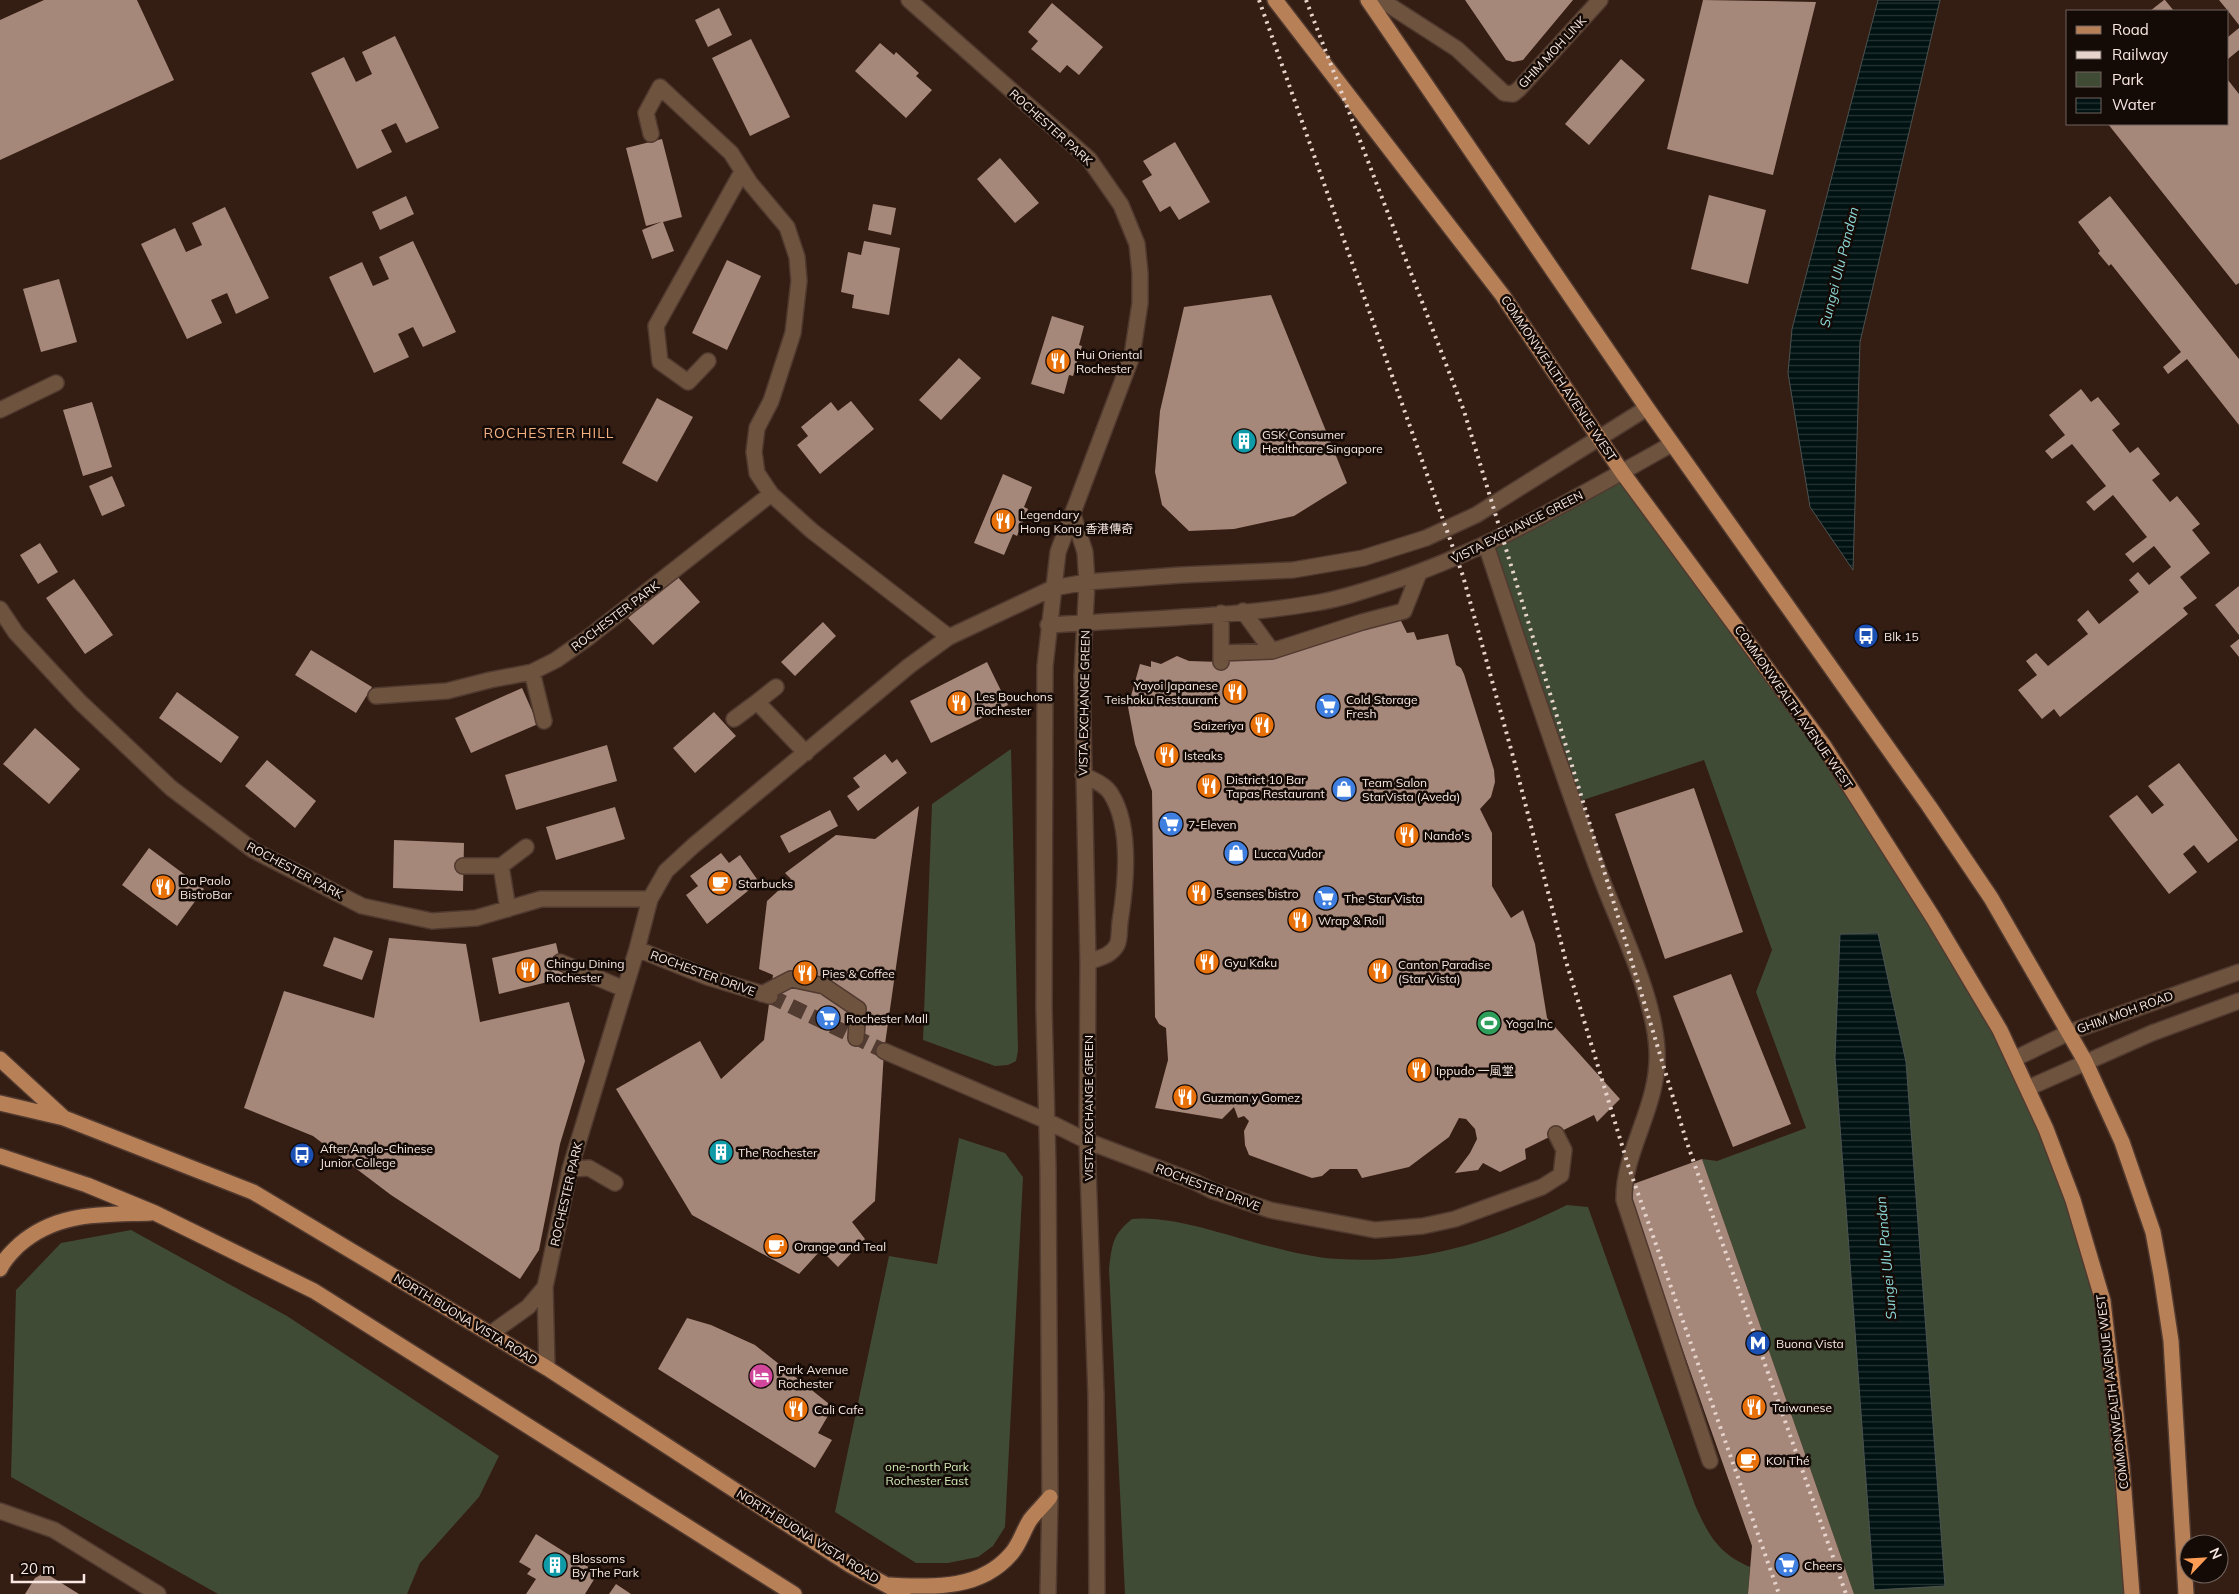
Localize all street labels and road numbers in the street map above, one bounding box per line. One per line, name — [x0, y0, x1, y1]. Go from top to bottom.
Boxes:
street label: GHIM MOH LINK — [1515, 13, 1589, 91]
street label: ROCHESTER PARK — [1006, 86, 1096, 168]
street label: COMMONWEALTH AVENUE WEST — [1498, 293, 1620, 464]
street label: VISTA EXCHANGE GREEN — [1449, 487, 1585, 567]
street label: ROCHESTER PARK — [568, 578, 662, 654]
street label: COMMONWEALTH AVENUE WEST — [1732, 622, 1857, 792]
street label: VISTA EXCHANGE GREEN — [1075, 630, 1093, 776]
street label: ROCHESTER PARK — [244, 838, 346, 902]
street label: ROCHESTER DRIVE — [648, 947, 758, 999]
street label: GHIM MOH ROAD — [2075, 988, 2175, 1036]
street label: VISTA EXCHANGE GREEN — [1081, 1035, 1096, 1181]
street label: ROCHESTER PARK — [547, 1140, 585, 1248]
street label: ROCHESTER DRIVE — [1154, 1160, 1262, 1214]
street label: NORTH BUONA VISTA ROAD — [391, 1270, 541, 1368]
street label: COMMONWEALTH AVENUE WEST — [2093, 1293, 2131, 1490]
street label: NORTH BUONA VISTA ROAD — [734, 1486, 882, 1586]

